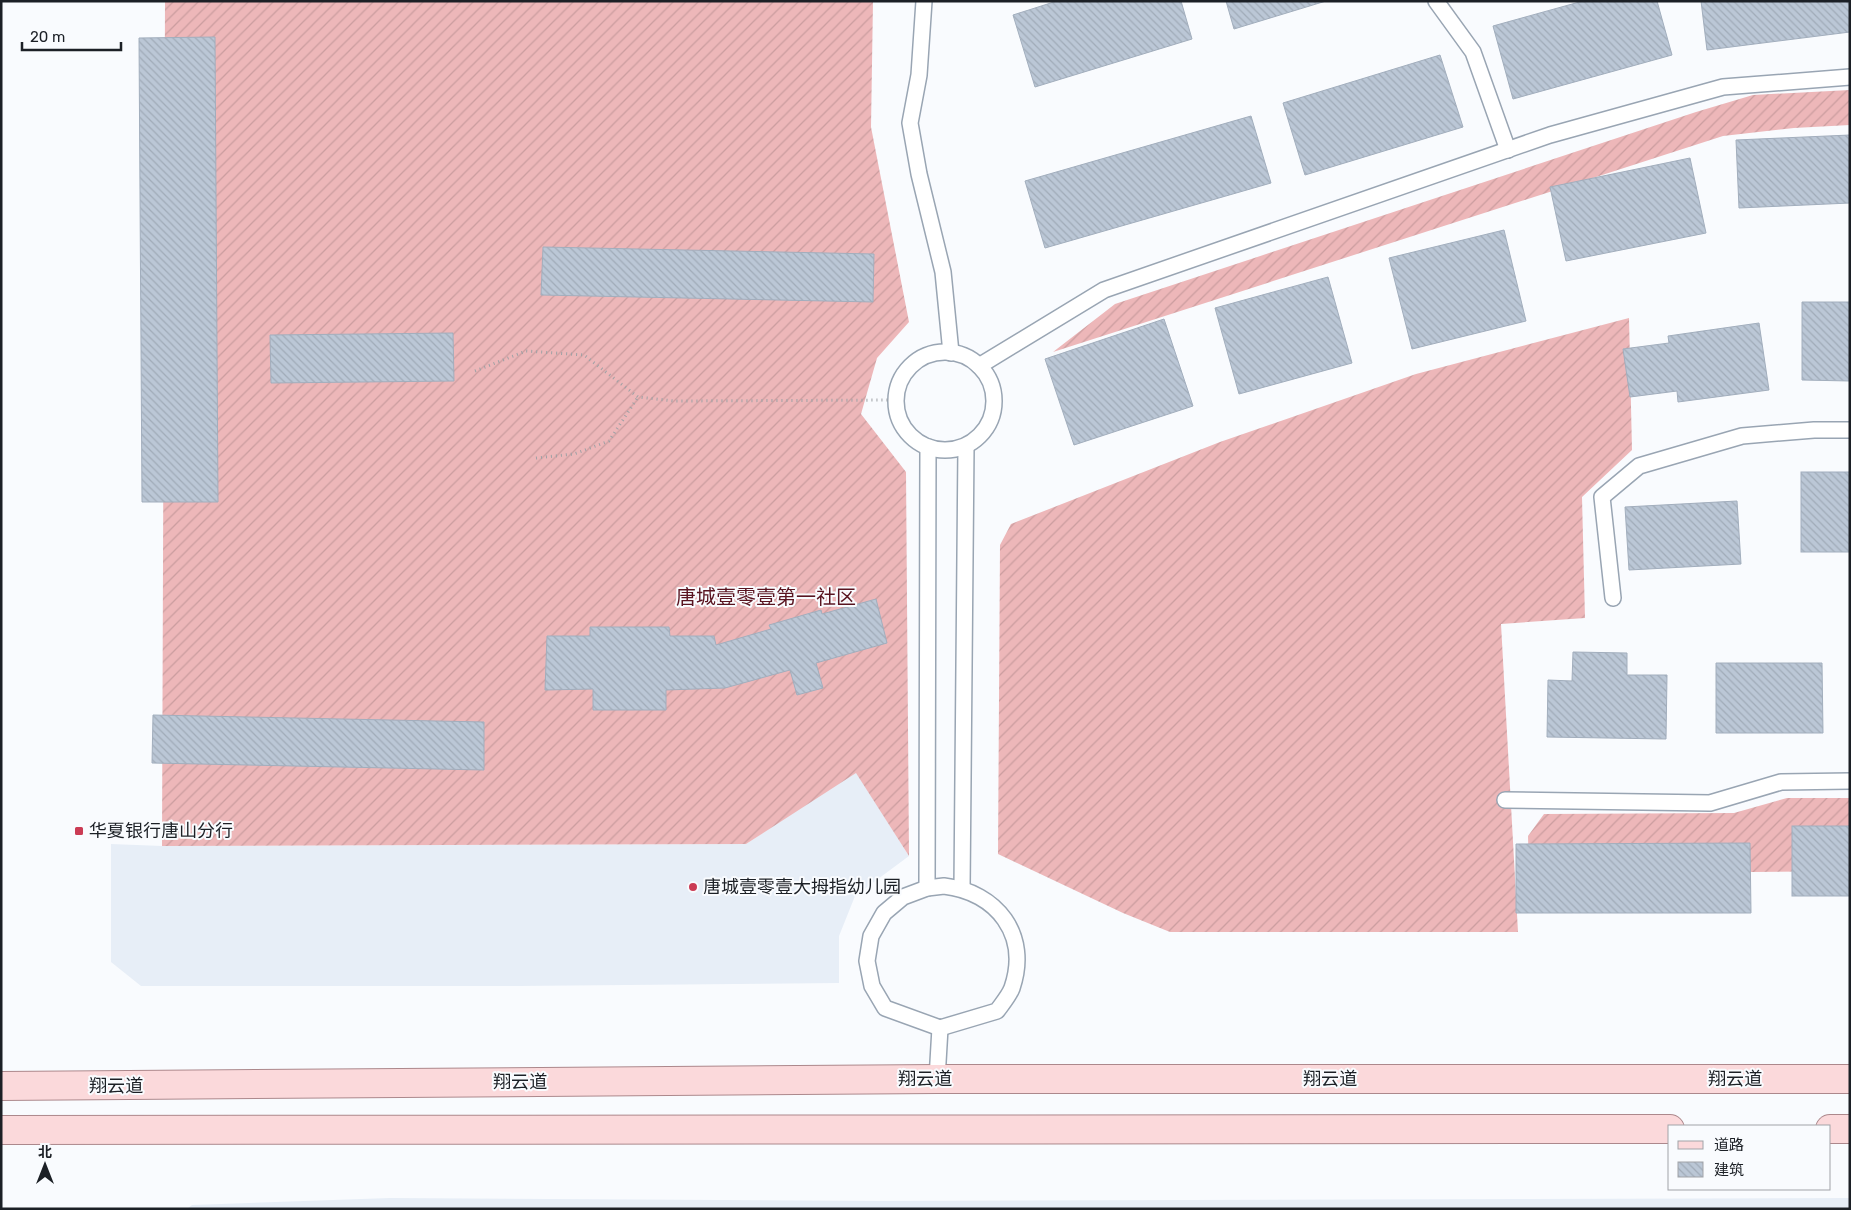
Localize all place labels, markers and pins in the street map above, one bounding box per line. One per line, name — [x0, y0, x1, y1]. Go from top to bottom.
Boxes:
place label: 华夏银行唐山分行 — [89, 820, 233, 842]
marker: 华夏银行唐山分行 — [73, 825, 85, 837]
place label: 唐城壹零壹大拇指幼儿园 — [703, 876, 901, 898]
marker: 唐城壹零壹大拇指幼儿园 — [687, 881, 699, 893]

